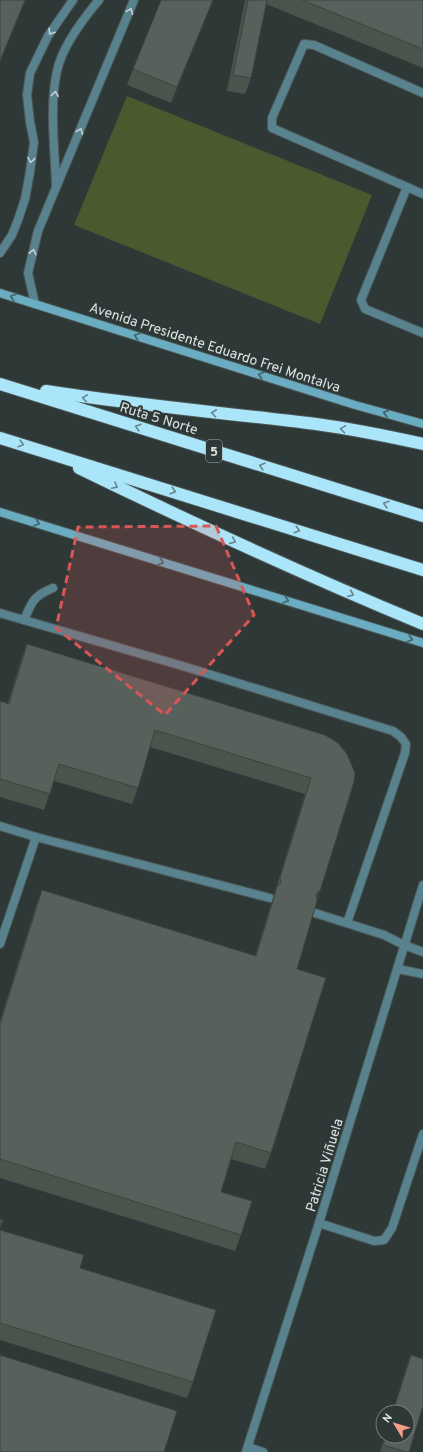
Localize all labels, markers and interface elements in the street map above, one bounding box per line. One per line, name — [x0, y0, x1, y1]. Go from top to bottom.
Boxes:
one-way arrow — [125, 8, 133, 15]
one-way arrow — [48, 28, 56, 35]
one-way arrow — [50, 91, 59, 97]
one-way arrow — [75, 128, 83, 136]
one-way arrow — [27, 157, 36, 164]
one-way arrow — [28, 249, 37, 256]
one-way arrow — [10, 293, 17, 302]
street label: Avenida Presidente Eduardo Frei Montalva — [87, 300, 342, 397]
one-way arrow — [134, 332, 141, 341]
one-way arrow — [258, 371, 265, 380]
one-way arrow — [82, 394, 88, 402]
street label: Ruta 5 Norte — [117, 399, 200, 439]
one-way arrow — [211, 409, 217, 418]
one-way arrow — [382, 409, 389, 418]
one-way arrow — [134, 423, 141, 432]
one-way arrow — [340, 425, 347, 434]
one-way arrow — [17, 439, 24, 448]
road number: 5 — [206, 440, 222, 462]
one-way arrow — [258, 462, 265, 470]
one-way arrow — [110, 481, 118, 489]
one-way arrow — [169, 486, 176, 495]
one-way arrow — [382, 501, 389, 509]
one-way arrow — [34, 518, 41, 527]
one-way arrow — [293, 525, 300, 534]
one-way arrow — [229, 536, 236, 544]
one-way arrow — [158, 557, 165, 566]
one-way arrow — [348, 589, 355, 597]
one-way arrow — [282, 595, 289, 604]
one-way arrow — [406, 634, 413, 643]
street label: Patricia Viñuela — [303, 1117, 348, 1214]
north arrow — [375, 1404, 415, 1444]
text: N — [380, 1411, 396, 1426]

